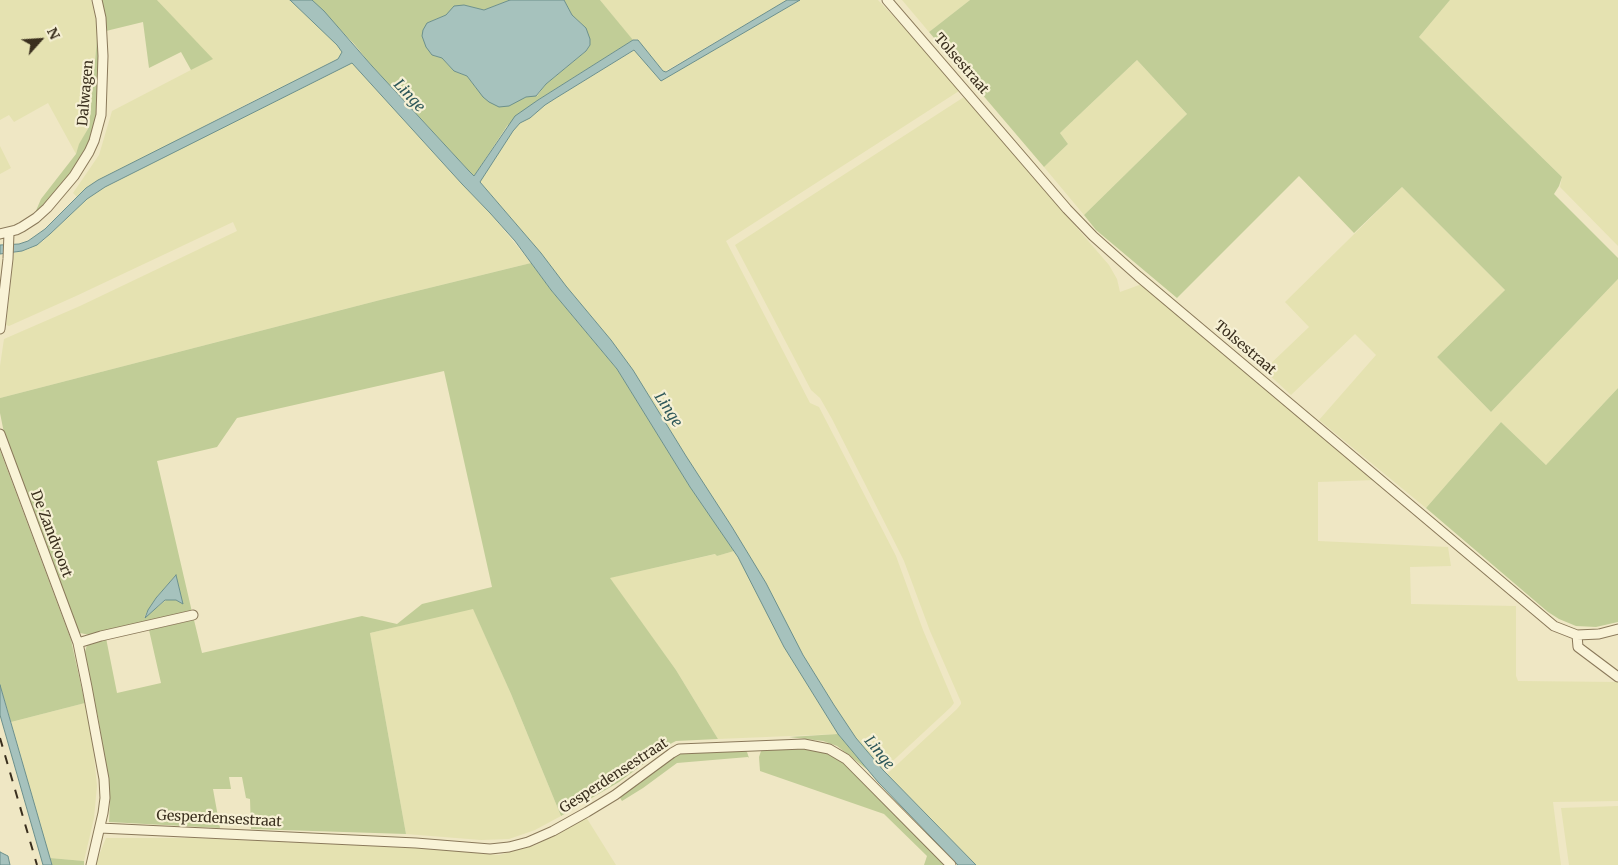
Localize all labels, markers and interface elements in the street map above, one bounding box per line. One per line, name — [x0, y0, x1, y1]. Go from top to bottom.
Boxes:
north arrow — [15, 15, 65, 65]
text: N — [43, 25, 64, 42]
street label: Tolsestraat — [930, 30, 992, 98]
street label: Dalwagen — [75, 59, 97, 127]
water label: Linge — [389, 76, 429, 116]
street label: Tolsestraat — [1211, 317, 1279, 379]
water label: Linge — [650, 389, 686, 431]
street label: De Zandvoort — [27, 488, 75, 580]
water label: Linge — [860, 733, 898, 773]
street label: Gesperdensestraat — [557, 735, 671, 817]
street label: Gesperdensestraat — [156, 807, 282, 831]

